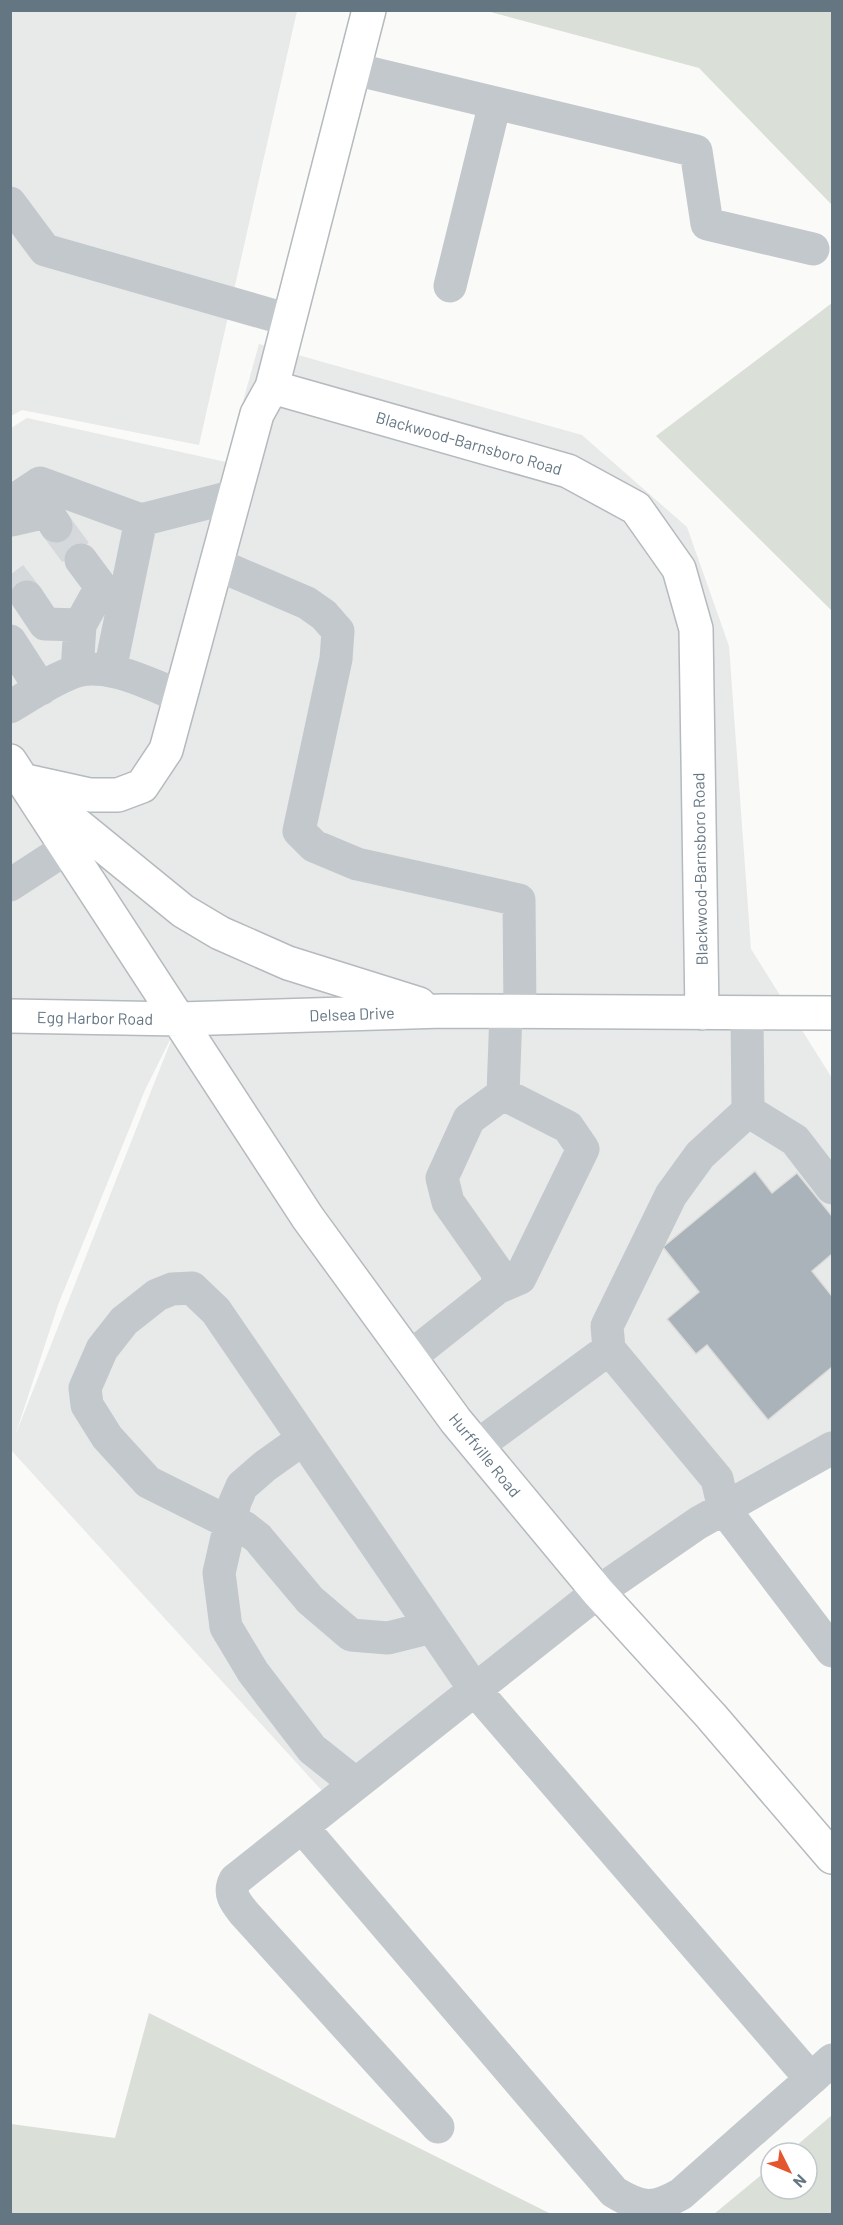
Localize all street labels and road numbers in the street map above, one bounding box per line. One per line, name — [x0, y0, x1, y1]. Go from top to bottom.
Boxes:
street label: Blackwood-Barnsboro Road — [374, 407, 564, 478]
street label: Blackwood-Barnsboro Road — [688, 773, 711, 965]
street label: Delsea Drive — [309, 1003, 395, 1024]
street label: Egg Harbor Road — [37, 1007, 153, 1028]
street label: Hurffville Road — [446, 1409, 525, 1501]

